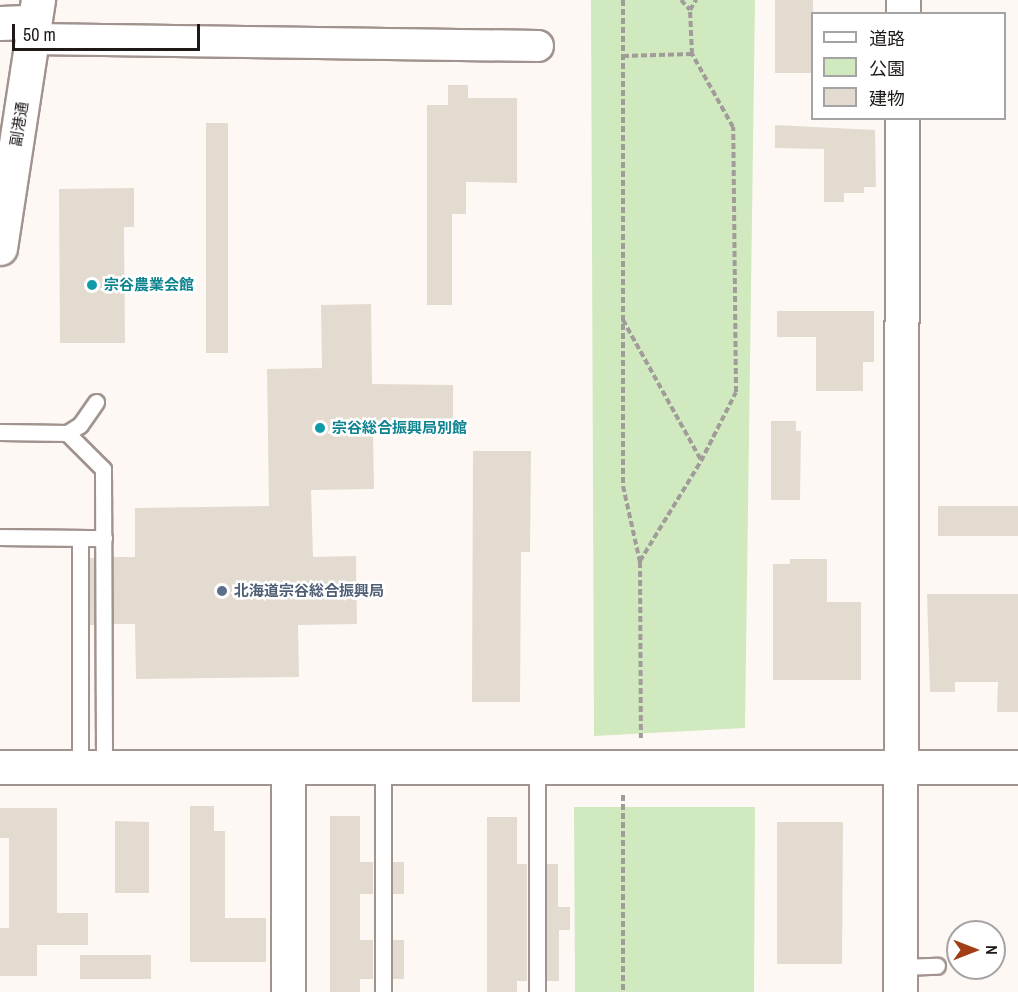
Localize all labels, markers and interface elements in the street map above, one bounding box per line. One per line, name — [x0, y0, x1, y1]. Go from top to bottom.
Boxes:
scale bar — [15, 12, 202, 50]
legend — [811, 12, 1006, 120]
text: 50 m — [23, 22, 56, 47]
text: 道路 — [869, 26, 905, 51]
text: 公園 — [869, 56, 905, 81]
text: 建物 — [869, 86, 905, 111]
street label: 副港通 — [7, 100, 31, 148]
place label: 宗谷農業会館 — [104, 276, 194, 294]
marker: 宗谷農業会館 — [85, 278, 99, 292]
place label: 宗谷総合振興局別館 — [332, 419, 467, 437]
marker: 宗谷総合振興局別館 — [313, 421, 327, 435]
place label: 北海道宗谷総合振興局 — [234, 582, 384, 600]
marker: 北海道宗谷総合振興局 — [215, 584, 229, 598]
north arrow — [946, 920, 1006, 980]
text: N — [981, 945, 1003, 955]

